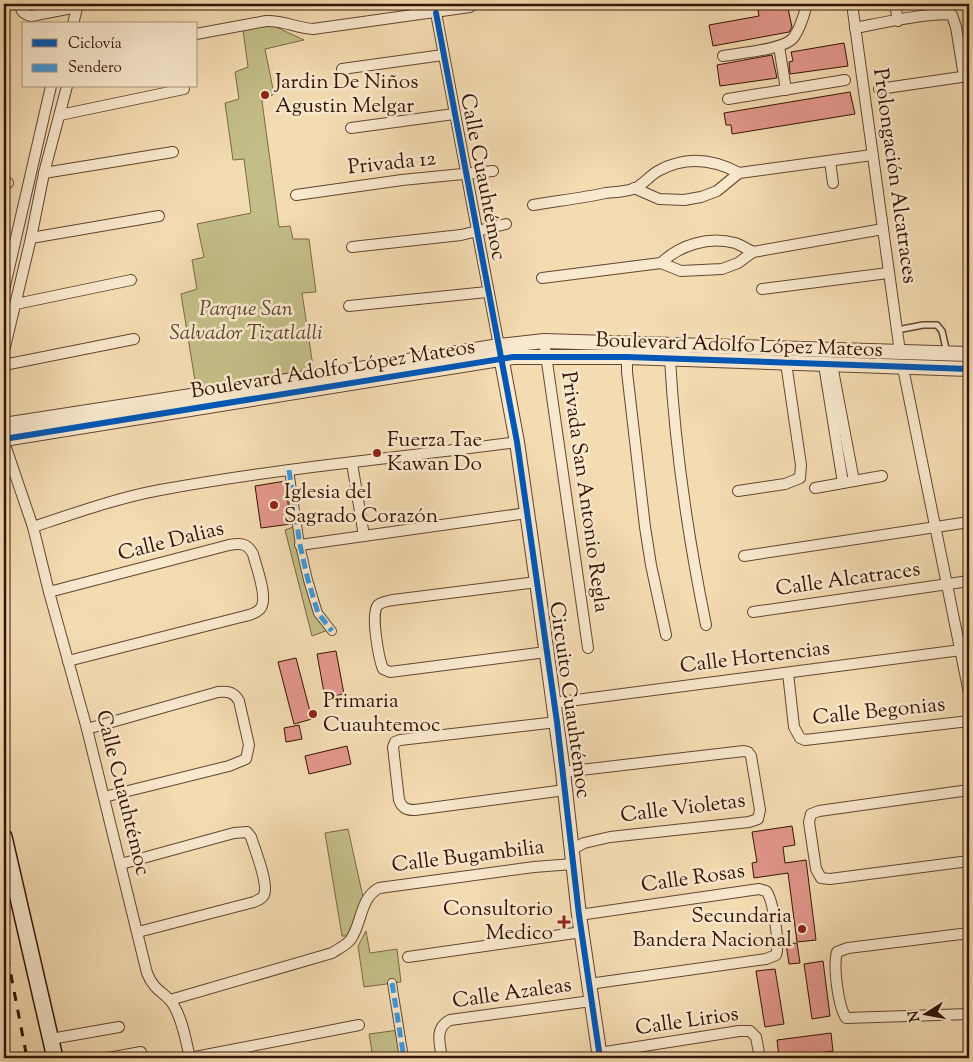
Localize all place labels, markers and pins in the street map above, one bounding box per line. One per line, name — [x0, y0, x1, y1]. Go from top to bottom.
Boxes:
place label: Jardin De Niños Agustin Melgar — [274, 68, 419, 122]
marker: Jardin De Niños Agustin Melgar — [259, 89, 271, 101]
place label: Fuerza Tae Kawan Do — [387, 426, 482, 480]
marker: Fuerza Tae Kawan Do — [371, 447, 383, 459]
place label: Iglesia del Sagrado Corazón — [284, 478, 438, 532]
marker: Iglesia del Sagrado Corazón — [268, 499, 280, 511]
place label: Primaria Cuauhtemoc — [323, 687, 440, 741]
marker: Primaria Cuauhtemoc — [307, 708, 319, 720]
place label: Consultorio Medico — [443, 895, 553, 949]
place label: Secundaria Bandera Nacional — [633, 902, 792, 956]
marker: Consultorio Medico — [557, 915, 571, 929]
marker: Secundaria Bandera Nacional — [796, 923, 808, 935]

